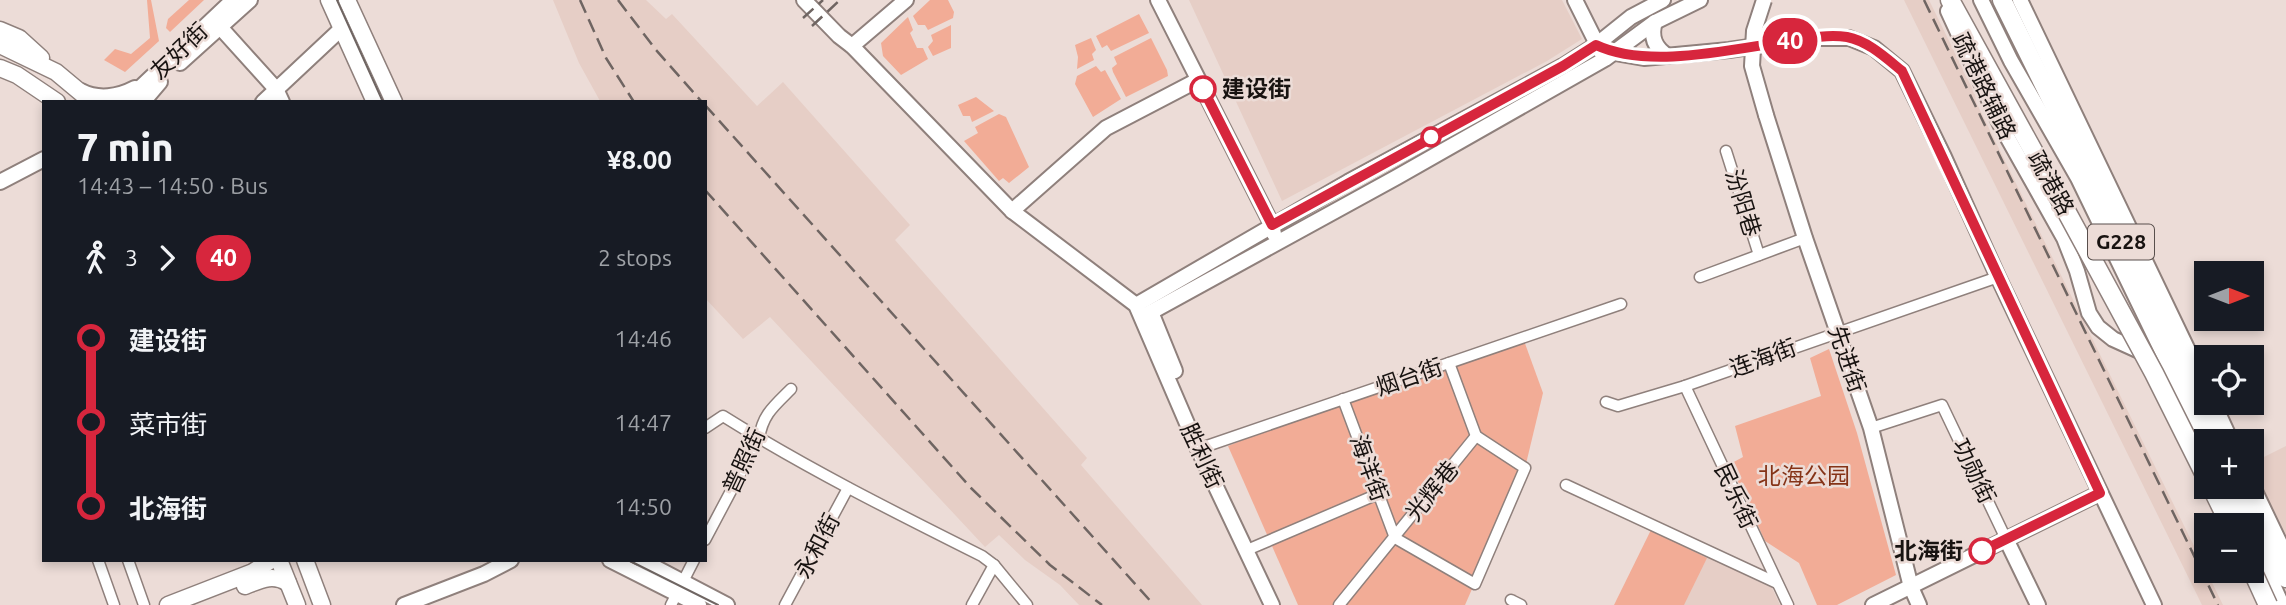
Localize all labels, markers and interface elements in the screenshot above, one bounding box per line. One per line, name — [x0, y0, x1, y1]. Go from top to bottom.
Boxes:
street label: 友好街 — [145, 18, 212, 84]
line badge: 40 — [1758, 18, 1822, 64]
text: 40 — [1776, 27, 1804, 54]
street label: 疏港路辅路 — [1948, 29, 2021, 143]
marker: 建设街 — [1190, 76, 1216, 102]
place label: 建设街 — [1222, 76, 1291, 101]
text: 7 min — [77, 126, 174, 168]
unlabelled marker — [1421, 127, 1441, 147]
text: ¥8.00 — [607, 145, 672, 174]
street label: 疏港路 — [2024, 147, 2079, 219]
street label: 汾阳巷 — [1721, 166, 1766, 240]
text: 14:43 – 14:50 · Bus — [77, 173, 268, 198]
road number: G228 — [2088, 224, 2154, 260]
icon: walk — [77, 239, 115, 277]
icon: forward — [148, 239, 186, 277]
text: 40 — [210, 244, 237, 271]
text: 3 — [125, 245, 138, 270]
text: 2 stops — [598, 245, 672, 270]
north arrow — [2194, 261, 2264, 331]
map controls — [2194, 261, 2264, 583]
street label: 先进街 — [1824, 322, 1871, 396]
text: 建设街 — [129, 326, 207, 355]
text: 14:46 — [614, 326, 672, 351]
street label: 连海街 — [1726, 334, 1800, 381]
button: locate — [2194, 345, 2264, 415]
street label: 烟台街 — [1372, 353, 1446, 400]
text: 菜市街 — [129, 410, 207, 439]
text: 14:47 — [614, 410, 672, 435]
street label: 胜利街 — [1177, 419, 1228, 492]
street label: 普照街 — [718, 424, 769, 497]
button: + — [2194, 429, 2264, 499]
street label: 海洋街 — [1346, 431, 1393, 505]
street label: 功勋街 — [1948, 434, 2001, 507]
street label: 光辉巷 — [1400, 456, 1463, 525]
street label: 民乐街 — [1711, 459, 1762, 532]
park label: 北海公园 — [1758, 463, 1850, 488]
text: 北海街 — [129, 494, 207, 523]
text: 14:50 — [614, 494, 672, 519]
street label: 永和街 — [789, 509, 844, 582]
button: − — [2194, 513, 2264, 583]
place label: 北海街 — [1894, 538, 1963, 563]
marker: 北海街 — [1969, 538, 1995, 564]

